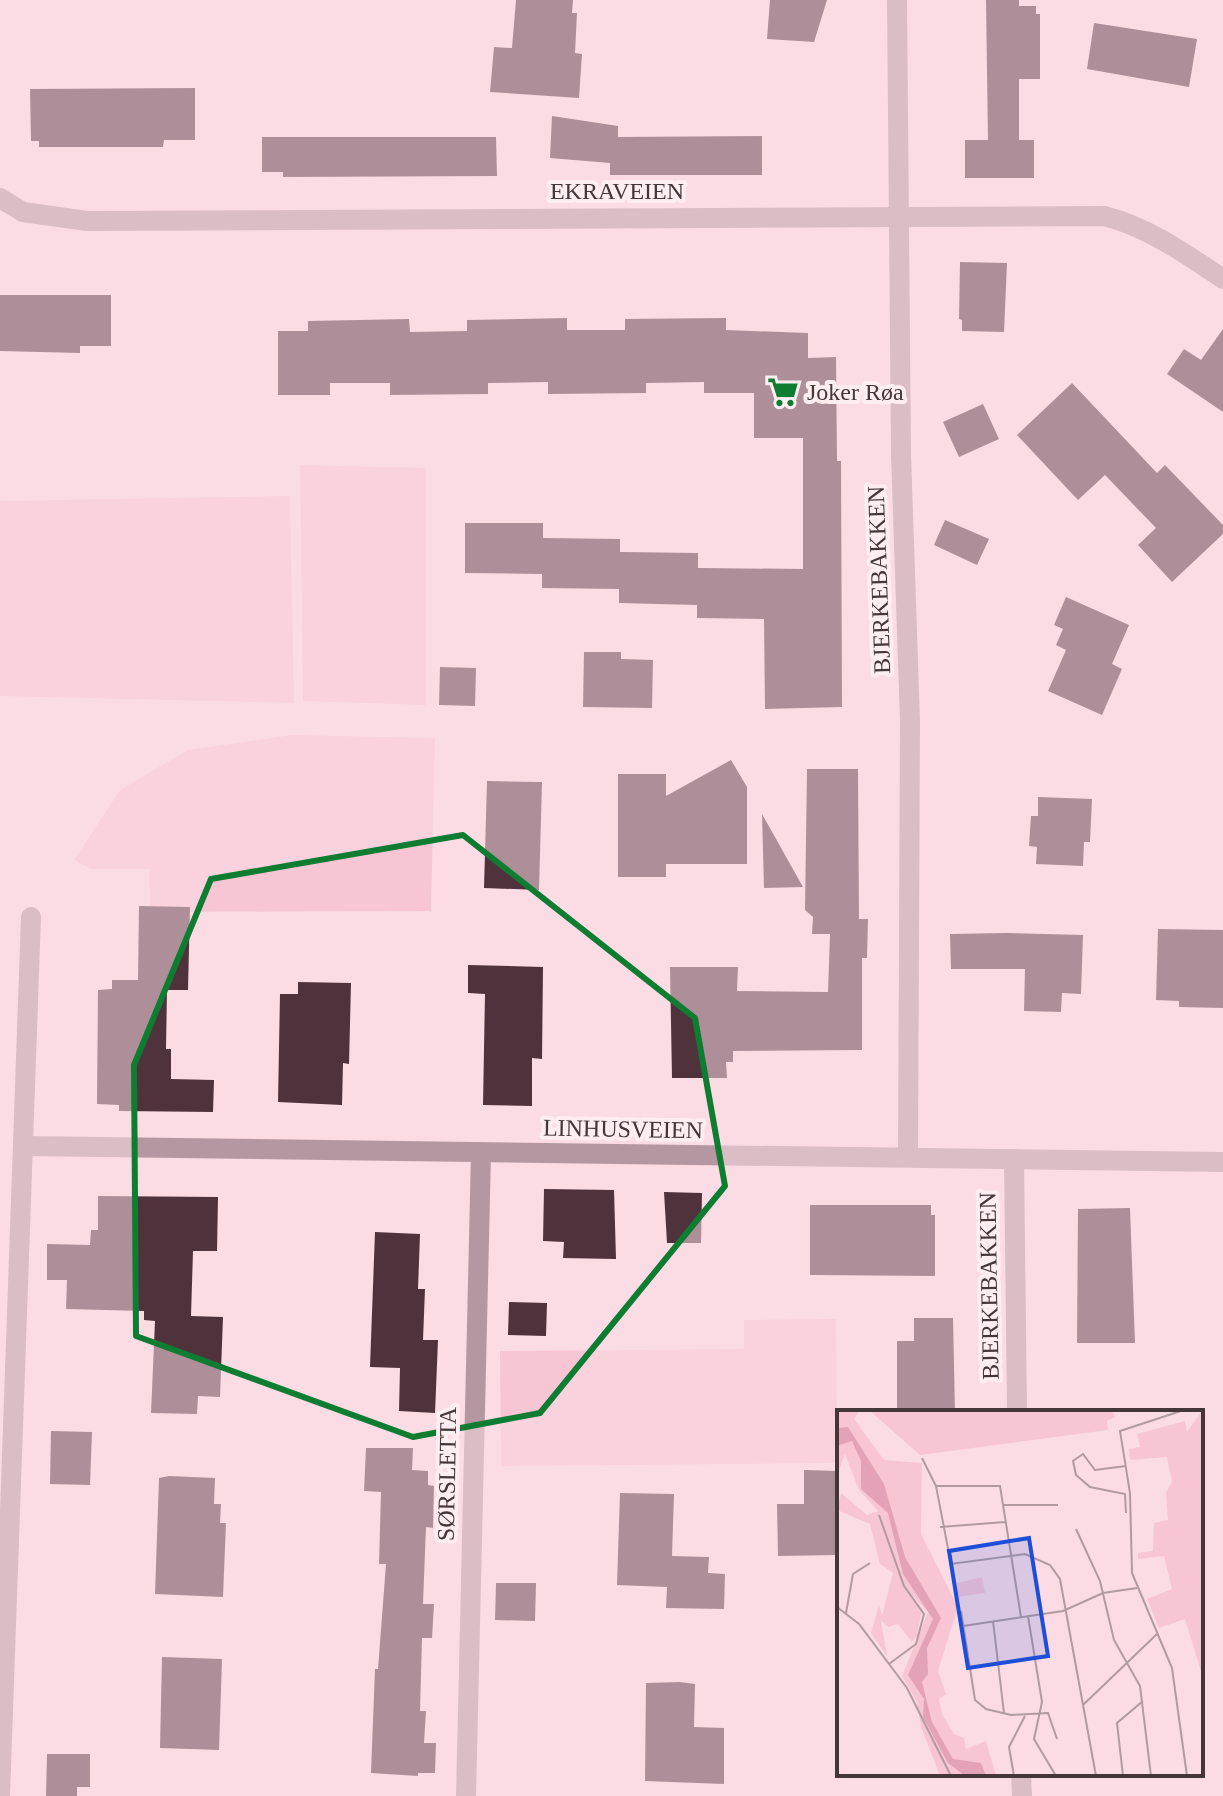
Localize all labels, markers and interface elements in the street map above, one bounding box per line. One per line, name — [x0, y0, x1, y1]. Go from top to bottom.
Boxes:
street label: EKRAVEIEN — [550, 178, 684, 204]
supermarket icon: Joker Røa — [766, 375, 800, 409]
place label: Joker Røa — [807, 379, 904, 405]
street label: BJERKEBAKKEN — [863, 486, 895, 674]
street label: LINHUSVEIEN — [543, 1115, 703, 1143]
street label: BJERKEBAKKEN — [974, 1192, 1004, 1380]
street label: SØRSLETTA — [433, 1406, 461, 1541]
inset map — [837, 1410, 1203, 1776]

